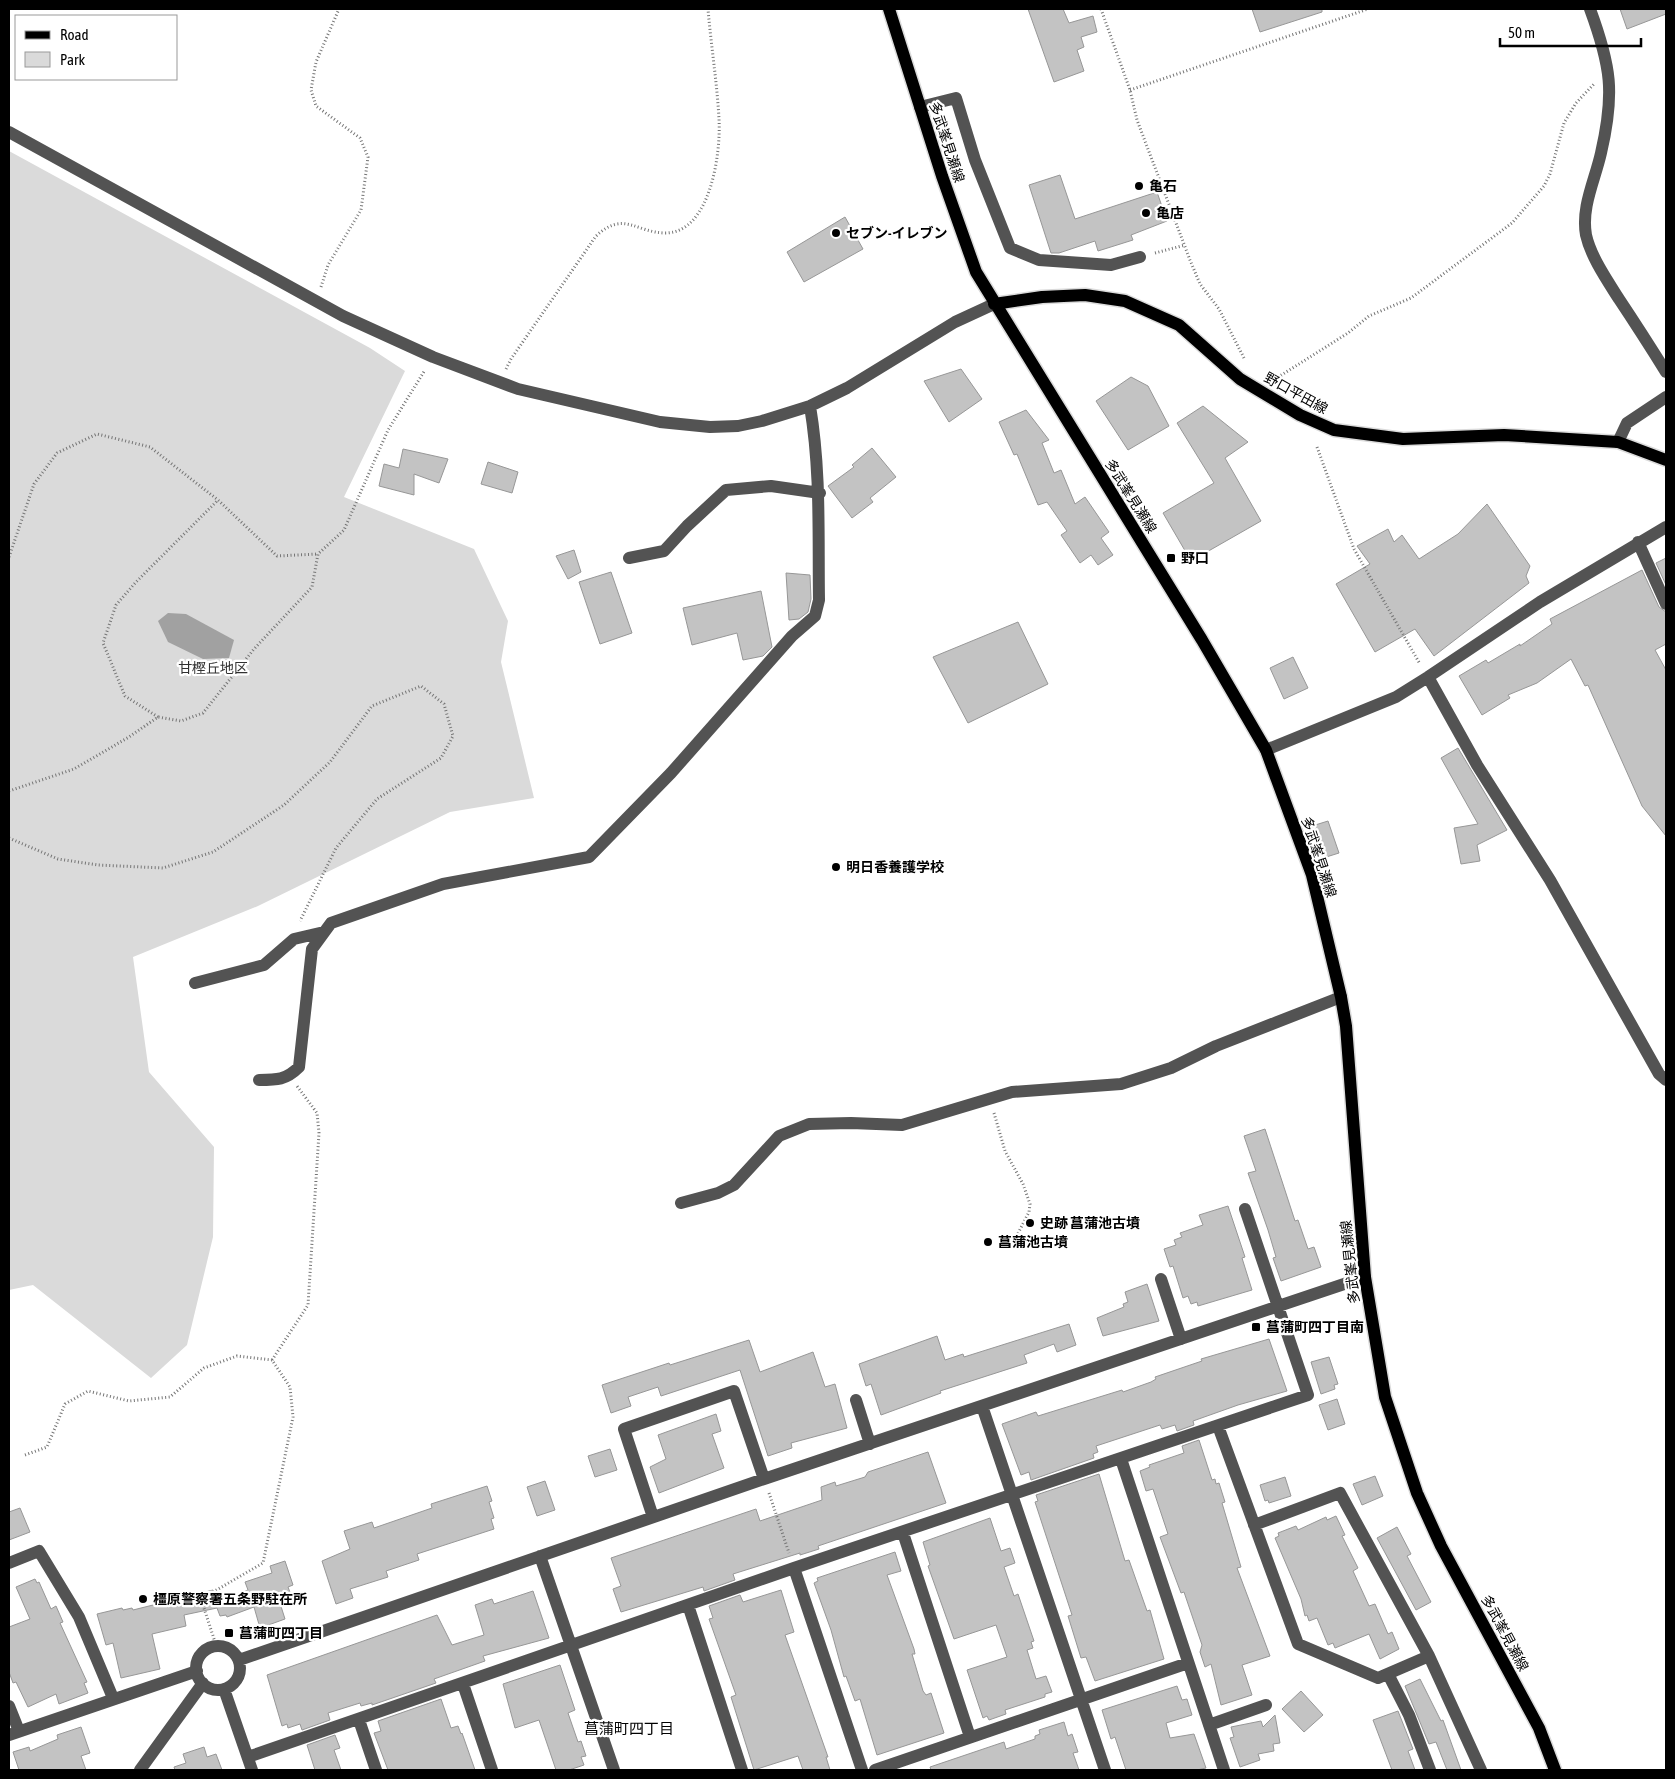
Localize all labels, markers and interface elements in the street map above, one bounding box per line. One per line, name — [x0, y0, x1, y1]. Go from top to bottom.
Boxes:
legend — [15, 15, 178, 80]
scale bar — [1500, 15, 1641, 47]
text: 50 m — [1508, 24, 1535, 41]
text: Road — [60, 26, 89, 43]
text: Park — [60, 51, 85, 68]
street label: 多武峯見瀬線 — [926, 100, 968, 184]
place label: 亀石 — [1149, 178, 1177, 194]
marker: 亀石 — [1133, 180, 1145, 192]
place label: 亀店 — [1156, 205, 1184, 221]
marker: 亀店 — [1140, 207, 1152, 219]
place label: セブン-イレブン — [846, 225, 948, 241]
marker: セブン-イレブン — [830, 227, 842, 239]
street label: 野口平田線 — [1262, 369, 1330, 417]
street label: 多武峯見瀬線 — [1102, 456, 1160, 536]
place label: 野口 — [1181, 550, 1209, 566]
marker: 野口 — [1165, 552, 1177, 564]
park label: 甘樫丘地区 — [178, 660, 248, 676]
street label: 多武峯見瀬線 — [1298, 815, 1340, 899]
place label: 明日香養護学校 — [846, 859, 944, 875]
marker: 明日香養護学校 — [830, 861, 842, 873]
place label: 史跡 菖蒲池古墳 — [1040, 1215, 1140, 1231]
marker: 史跡 菖蒲池古墳 — [1024, 1217, 1036, 1229]
street label: 多武峯見瀬線 — [1338, 1219, 1362, 1305]
place label: 菖蒲池古墳 — [998, 1234, 1068, 1250]
marker: 菖蒲池古墳 — [982, 1236, 994, 1248]
place label: 菖蒲町四丁目南 — [1266, 1319, 1364, 1335]
marker: 菖蒲町四丁目南 — [1250, 1321, 1262, 1333]
place label: 橿原警察署五条野駐在所 — [153, 1591, 307, 1607]
street label: 多武峯見瀬線 — [1478, 1592, 1532, 1674]
marker: 橿原警察署五条野駐在所 — [137, 1593, 149, 1605]
place label: 菖蒲町四丁目 — [239, 1625, 323, 1641]
marker: 菖蒲町四丁目 — [223, 1627, 235, 1639]
district label: 菖蒲町四丁目 — [584, 1720, 674, 1737]

